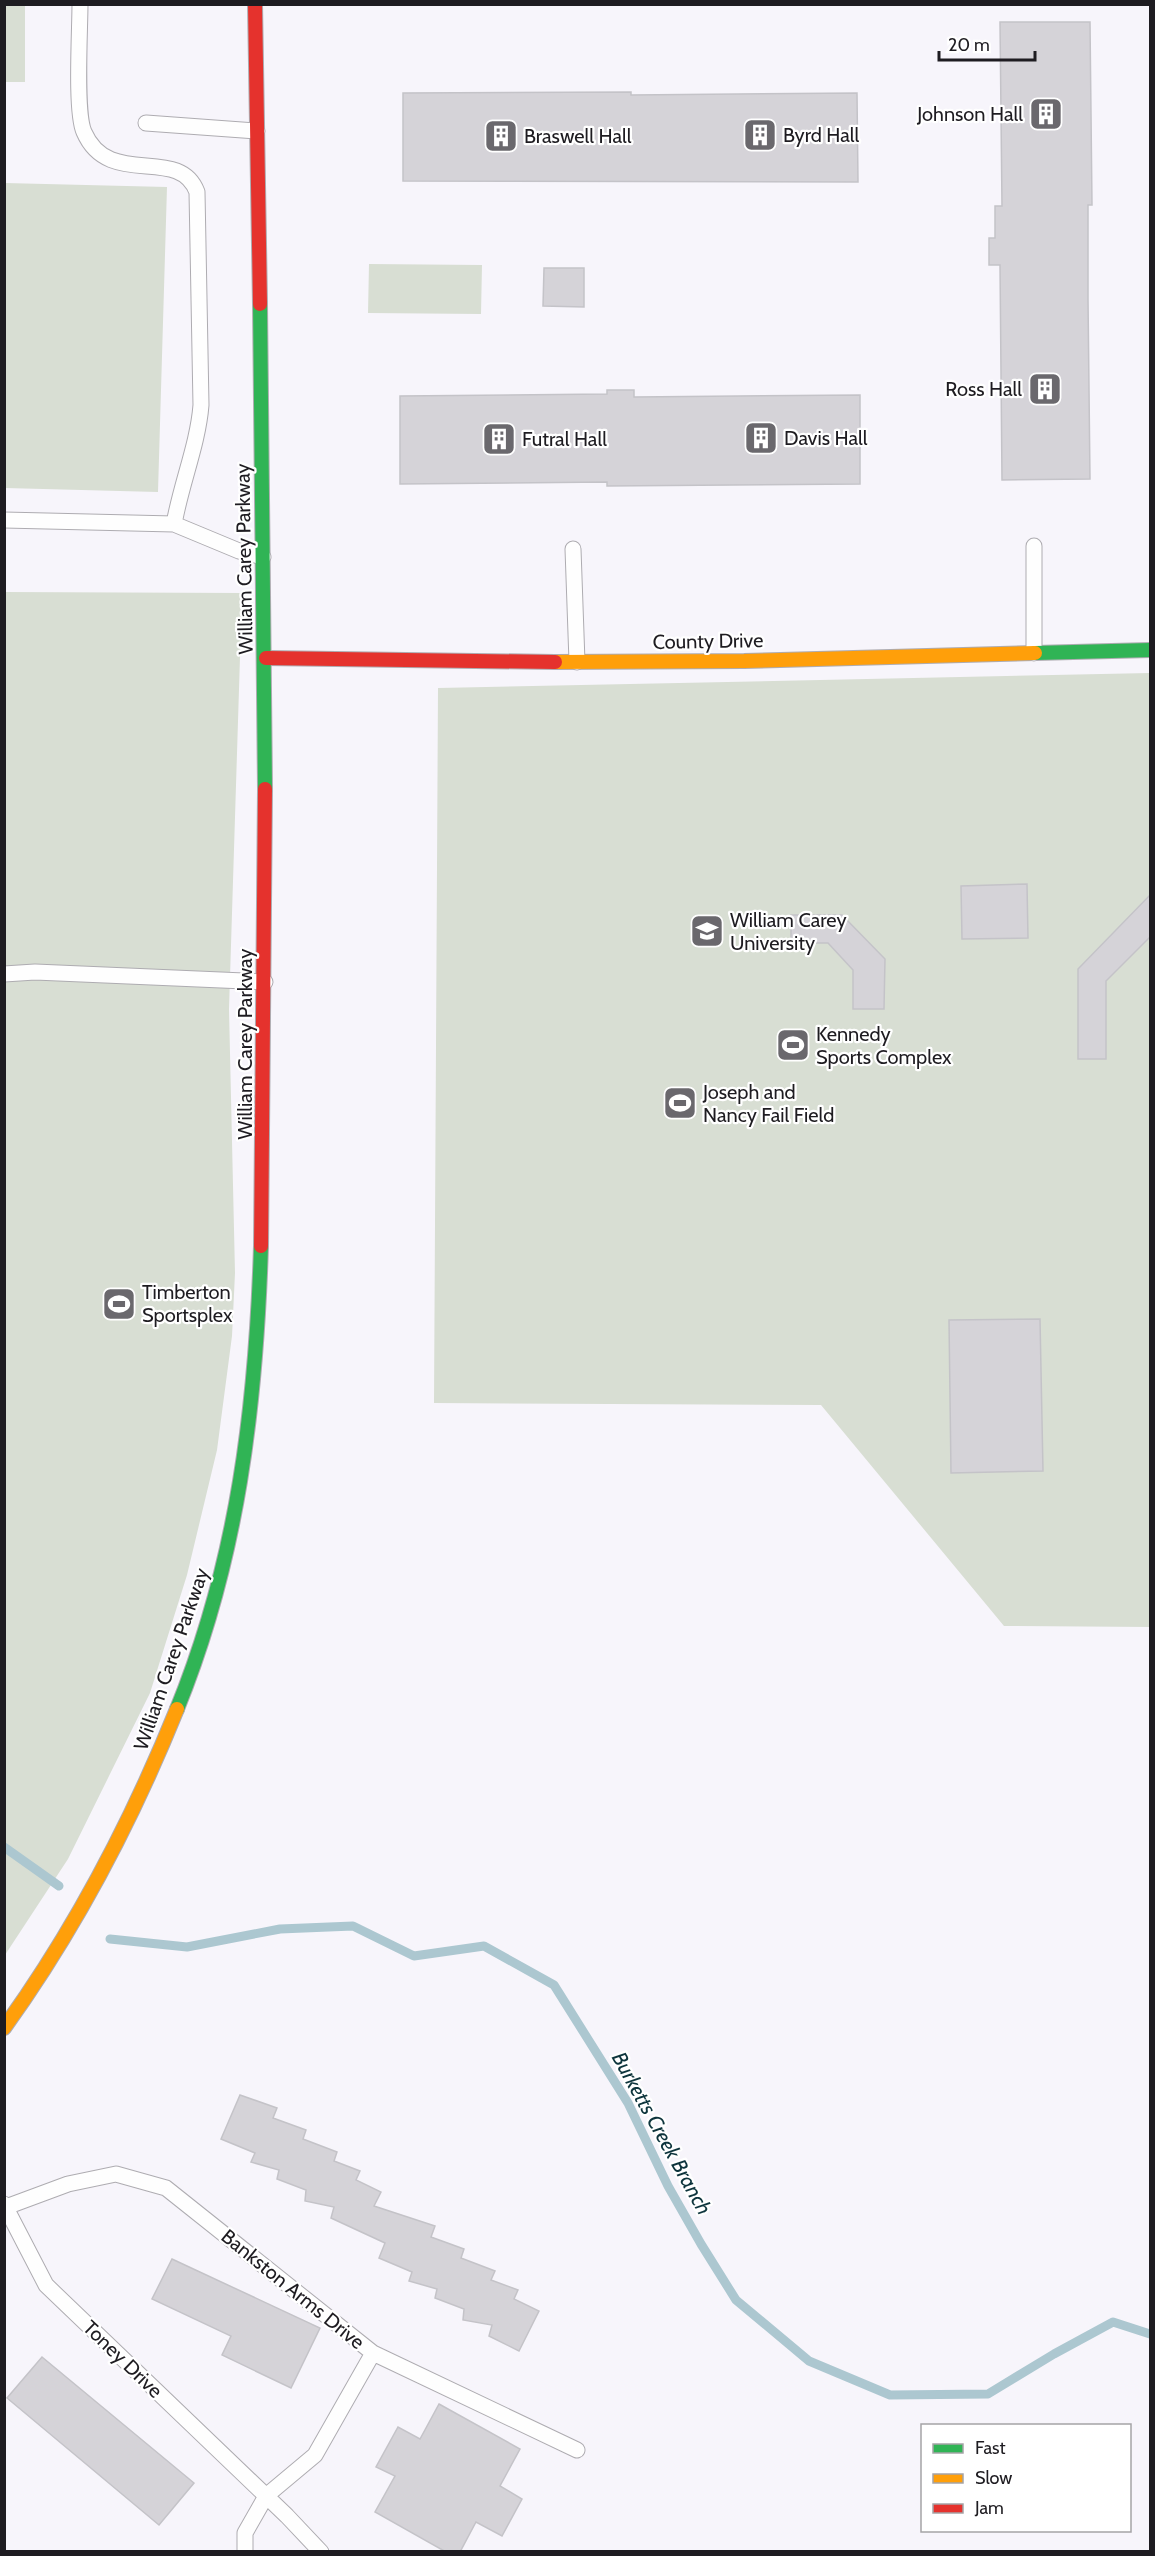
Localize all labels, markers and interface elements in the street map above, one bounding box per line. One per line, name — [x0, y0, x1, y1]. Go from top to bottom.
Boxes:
scale bar — [939, 24, 1035, 62]
text: 20 m — [948, 34, 990, 56]
building icon: Johnson Hall — [1028, 96, 1064, 132]
place label: Johnson Hall — [916, 102, 1023, 126]
building icon: Byrd Hall — [742, 117, 778, 153]
building icon: Braswell Hall — [483, 118, 519, 154]
place label: Byrd Hall — [783, 123, 860, 147]
place label: Braswell Hall — [524, 124, 632, 148]
building icon: Ross Hall — [1027, 371, 1063, 407]
place label: Ross Hall — [945, 377, 1022, 401]
building icon: Davis Hall — [743, 420, 779, 456]
building icon: Futral Hall — [481, 421, 517, 457]
place label: Davis Hall — [784, 426, 868, 450]
place label: Futral Hall — [522, 427, 607, 451]
street label: William Carey Parkway — [230, 463, 258, 655]
street label: County Drive — [652, 628, 764, 654]
place label: William Carey University — [730, 908, 847, 955]
school or university icon: William Carey University — [689, 913, 725, 949]
street label: William Carey Parkway — [233, 949, 257, 1139]
place label: Kennedy Sports Complex — [816, 1022, 952, 1069]
sports icon: Kennedy Sports Complex — [775, 1027, 811, 1063]
place label: Joseph and Nancy Fail Field — [702, 1080, 834, 1127]
sports icon: Joseph and Nancy Fail Field — [662, 1085, 698, 1121]
place label: Timberton Sportsplex — [142, 1280, 233, 1327]
sports icon: Timberton Sportsplex — [101, 1286, 137, 1322]
street label: William Carey Parkway — [129, 1565, 213, 1753]
water label: Burketts Creek Branch — [607, 2047, 717, 2219]
street label: Bankston Arms Drive — [217, 2224, 369, 2354]
street label: Toney Drive — [78, 2315, 168, 2403]
legend — [921, 2424, 1131, 2532]
text: Fast — [975, 2437, 1006, 2459]
text: Slow — [975, 2467, 1012, 2489]
text: Jam — [974, 2497, 1004, 2519]

